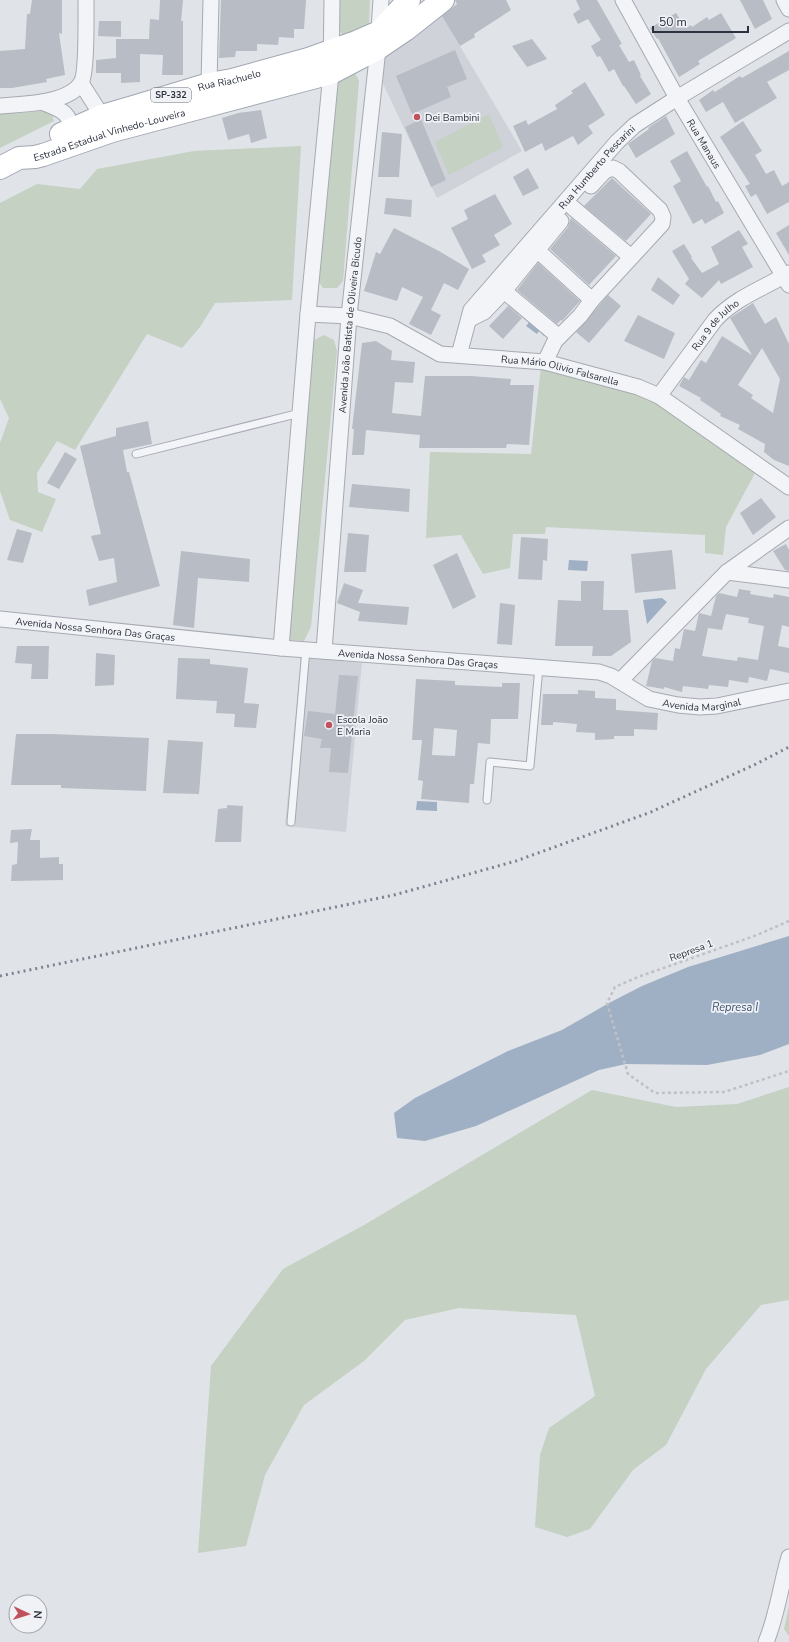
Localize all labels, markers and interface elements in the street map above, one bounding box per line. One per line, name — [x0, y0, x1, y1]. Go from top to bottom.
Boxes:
scale bar — [653, 8, 748, 34]
text: 50 m — [659, 14, 687, 30]
street label: Rua Riachuelo — [196, 66, 263, 95]
road number: SP-332 — [151, 88, 191, 102]
street label: Estrada Estadual Vinhedo-Louveira — [32, 106, 187, 165]
place label: Dei Bambini — [425, 111, 479, 125]
marker: Dei Bambini — [412, 112, 422, 122]
street label: Rua Manaus — [683, 117, 724, 172]
street label: Rua Humberto Pescarini — [556, 122, 639, 213]
street label: Avenida João Batista de Oliveira Bicudo — [336, 236, 366, 414]
street label: Rua 9 de Julho — [689, 296, 742, 354]
street label: Rua Mário Olivio Falsarella — [500, 353, 620, 390]
street label: Avenida Nossa Senhora Das Graças — [15, 615, 176, 645]
street label: Avenida Nossa Senhora Das Graças — [338, 646, 499, 672]
street label: Avenida Marginal — [661, 695, 742, 715]
place label: Escola João E Maria — [337, 713, 389, 739]
marker: Escola João E Maria — [324, 720, 334, 730]
street label: Represa 1 — [668, 937, 715, 965]
water label: Represa I — [712, 1000, 758, 1015]
north arrow — [8, 1594, 48, 1634]
text: N — [30, 1610, 45, 1619]

